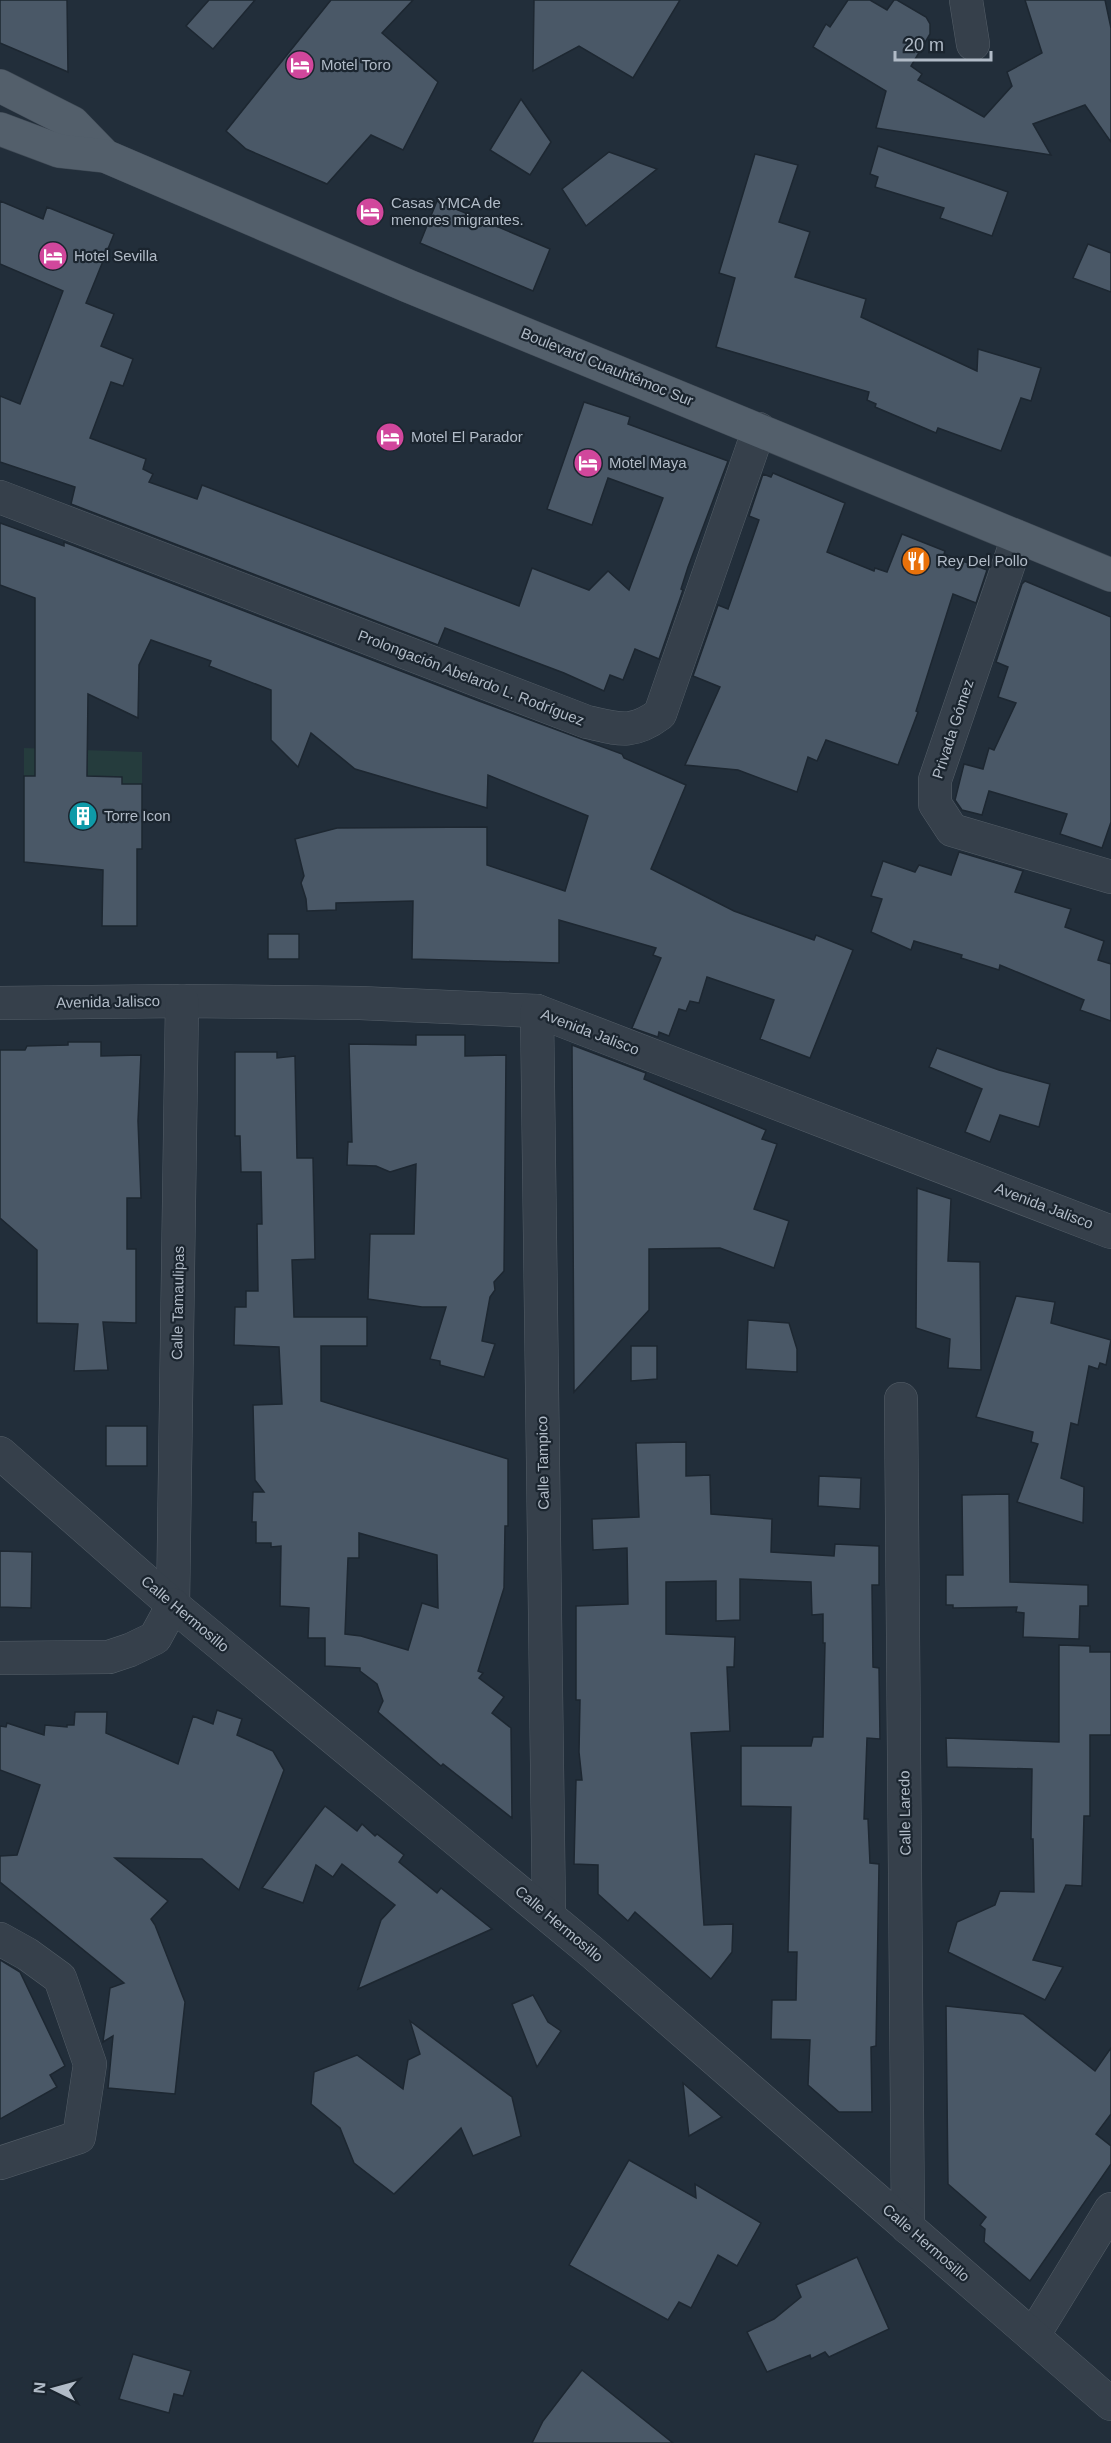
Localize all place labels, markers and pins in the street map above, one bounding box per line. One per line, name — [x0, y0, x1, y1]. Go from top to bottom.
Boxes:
hotel icon: Motel Toro — [284, 49, 316, 81]
place label: Motel Toro — [321, 56, 391, 73]
place label: Casas YMCA de menores migrantes. — [391, 194, 524, 228]
hotel icon: Casas YMCA de menores migrantes. — [354, 196, 386, 228]
hotel icon: Hotel Sevilla — [37, 240, 69, 272]
place label: Hotel Sevilla — [74, 247, 158, 264]
hotel icon: Motel El Parador — [374, 421, 406, 453]
place label: Motel El Parador — [411, 428, 523, 445]
hotel icon: Motel Maya — [572, 447, 604, 479]
place label: Motel Maya — [609, 454, 687, 471]
restaurant icon: Rey Del Pollo — [900, 545, 932, 577]
place label: Rey Del Pollo — [937, 552, 1028, 569]
building icon: Torre Icon — [67, 800, 99, 832]
place label: Torre Icon — [104, 807, 171, 824]

